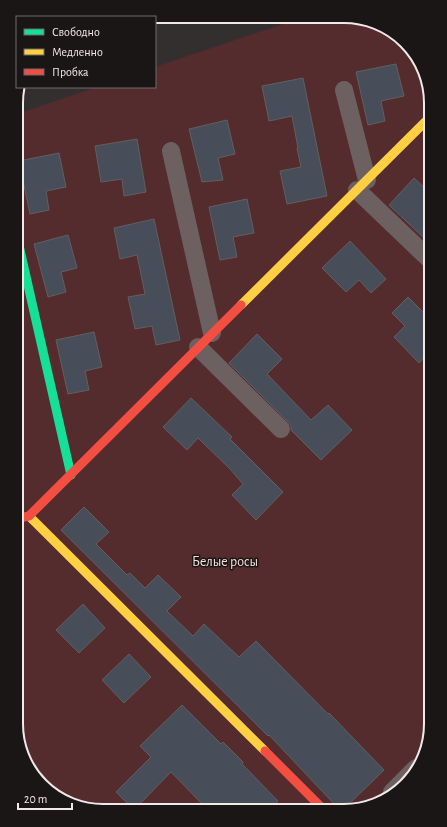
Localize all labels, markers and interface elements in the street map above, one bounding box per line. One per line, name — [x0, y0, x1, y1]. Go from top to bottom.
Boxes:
legend — [16, 16, 156, 88]
text: Свободно — [52, 26, 100, 38]
text: Медленно — [52, 46, 103, 58]
text: Пробка — [52, 66, 89, 78]
park label: Белые росы — [192, 555, 258, 569]
scale bar — [18, 785, 72, 811]
text: 20 m — [24, 793, 47, 805]

